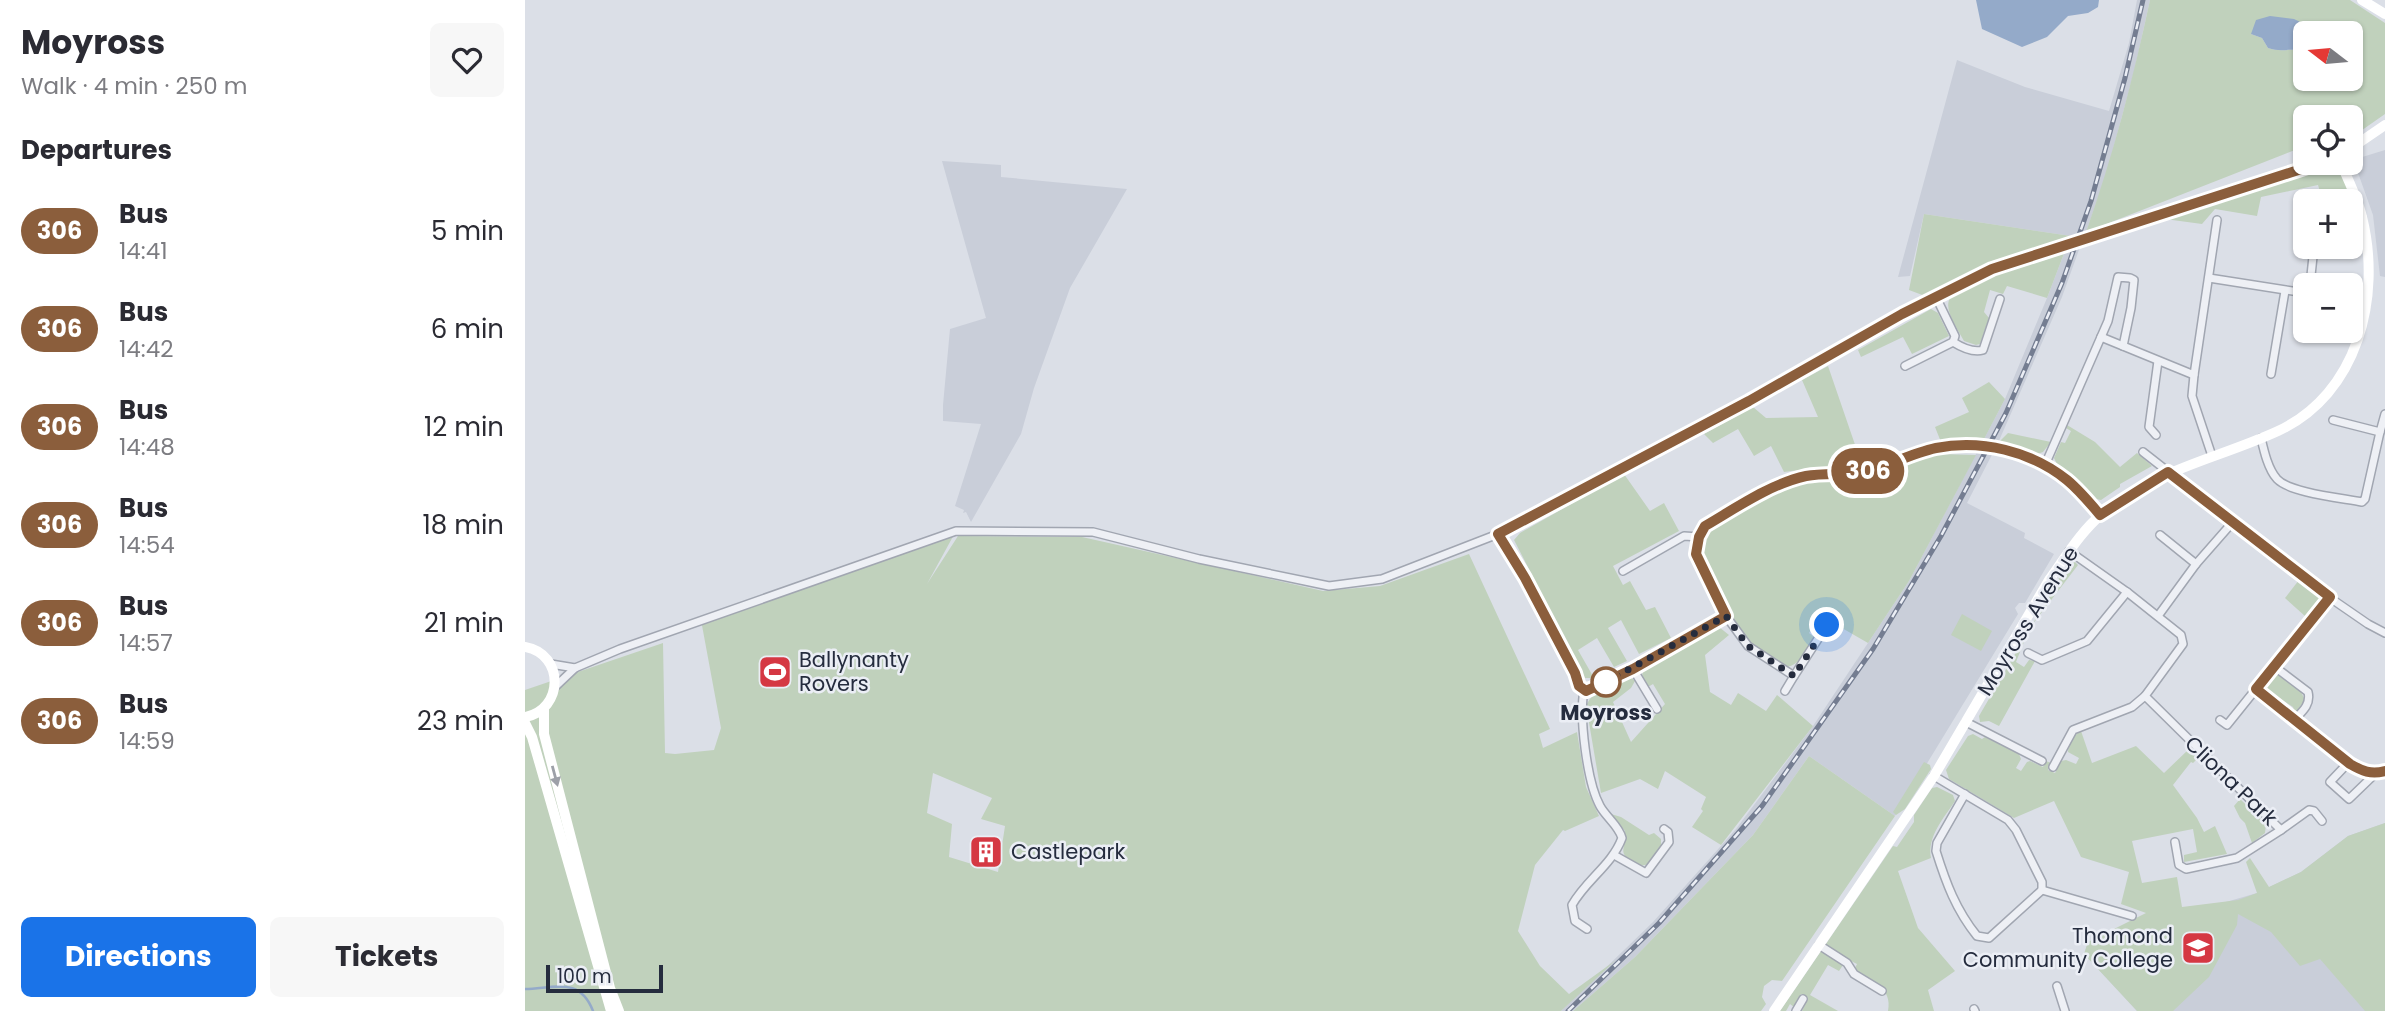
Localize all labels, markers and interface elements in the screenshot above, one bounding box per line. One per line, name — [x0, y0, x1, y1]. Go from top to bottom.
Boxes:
text: Moyross — [21, 19, 165, 66]
north arrow — [2293, 21, 2363, 91]
map controls — [2293, 21, 2363, 343]
button: heart — [430, 23, 504, 97]
text: Walk · 4 min · 250 m — [21, 70, 247, 102]
button: locate — [2293, 105, 2363, 175]
text: Departures — [21, 132, 172, 168]
button: + — [2293, 189, 2363, 259]
text: Bus — [119, 196, 168, 232]
text: 5 min — [431, 213, 504, 249]
text: 306 — [37, 214, 82, 247]
text: 14:41 — [119, 235, 168, 267]
button: − — [2293, 273, 2363, 343]
text: Bus — [119, 294, 168, 330]
text: 6 min — [431, 311, 504, 347]
text: 306 — [37, 312, 82, 345]
text: 14:42 — [119, 333, 173, 365]
text: Bus — [119, 392, 168, 428]
text: 12 min — [424, 409, 504, 445]
text: 306 — [37, 410, 82, 443]
text: 14:48 — [119, 431, 175, 463]
line badge: 306 — [1828, 448, 1908, 494]
text: 306 — [1845, 454, 1891, 487]
text: Bus — [119, 490, 168, 526]
text: 18 min — [423, 507, 504, 543]
text: 306 — [37, 508, 82, 541]
text: 14:54 — [119, 529, 175, 561]
street label: Moyross Avenue — [1970, 541, 2085, 701]
text: Bus — [119, 588, 168, 624]
text: 21 min — [424, 605, 504, 641]
text: 306 — [37, 606, 82, 639]
your location — [1809, 607, 1844, 642]
text: 14:57 — [119, 627, 173, 659]
place label: Ballynanty Rovers — [799, 645, 909, 698]
sports icon: Ballynanty Rovers — [756, 653, 794, 691]
marker: Moyross — [1591, 667, 1621, 697]
text: Bus — [119, 686, 168, 722]
place label: Moyross — [1560, 698, 1652, 727]
text: 23 min — [417, 703, 504, 739]
text: 306 — [37, 704, 82, 737]
text: 14:59 — [119, 725, 175, 757]
street label: Cliona Park — [2179, 729, 2284, 832]
one-way arrow — [550, 765, 561, 787]
building icon: Castlepark — [967, 833, 1005, 871]
place label: Castlepark — [1011, 837, 1125, 866]
button: Directions — [21, 917, 256, 997]
button: Tickets — [270, 917, 504, 997]
place label: Thomond Community College — [1963, 921, 2173, 974]
school or university icon: Thomond Community College — [2179, 929, 2217, 967]
scale bar — [546, 962, 663, 994]
text: 100 m — [557, 963, 612, 990]

